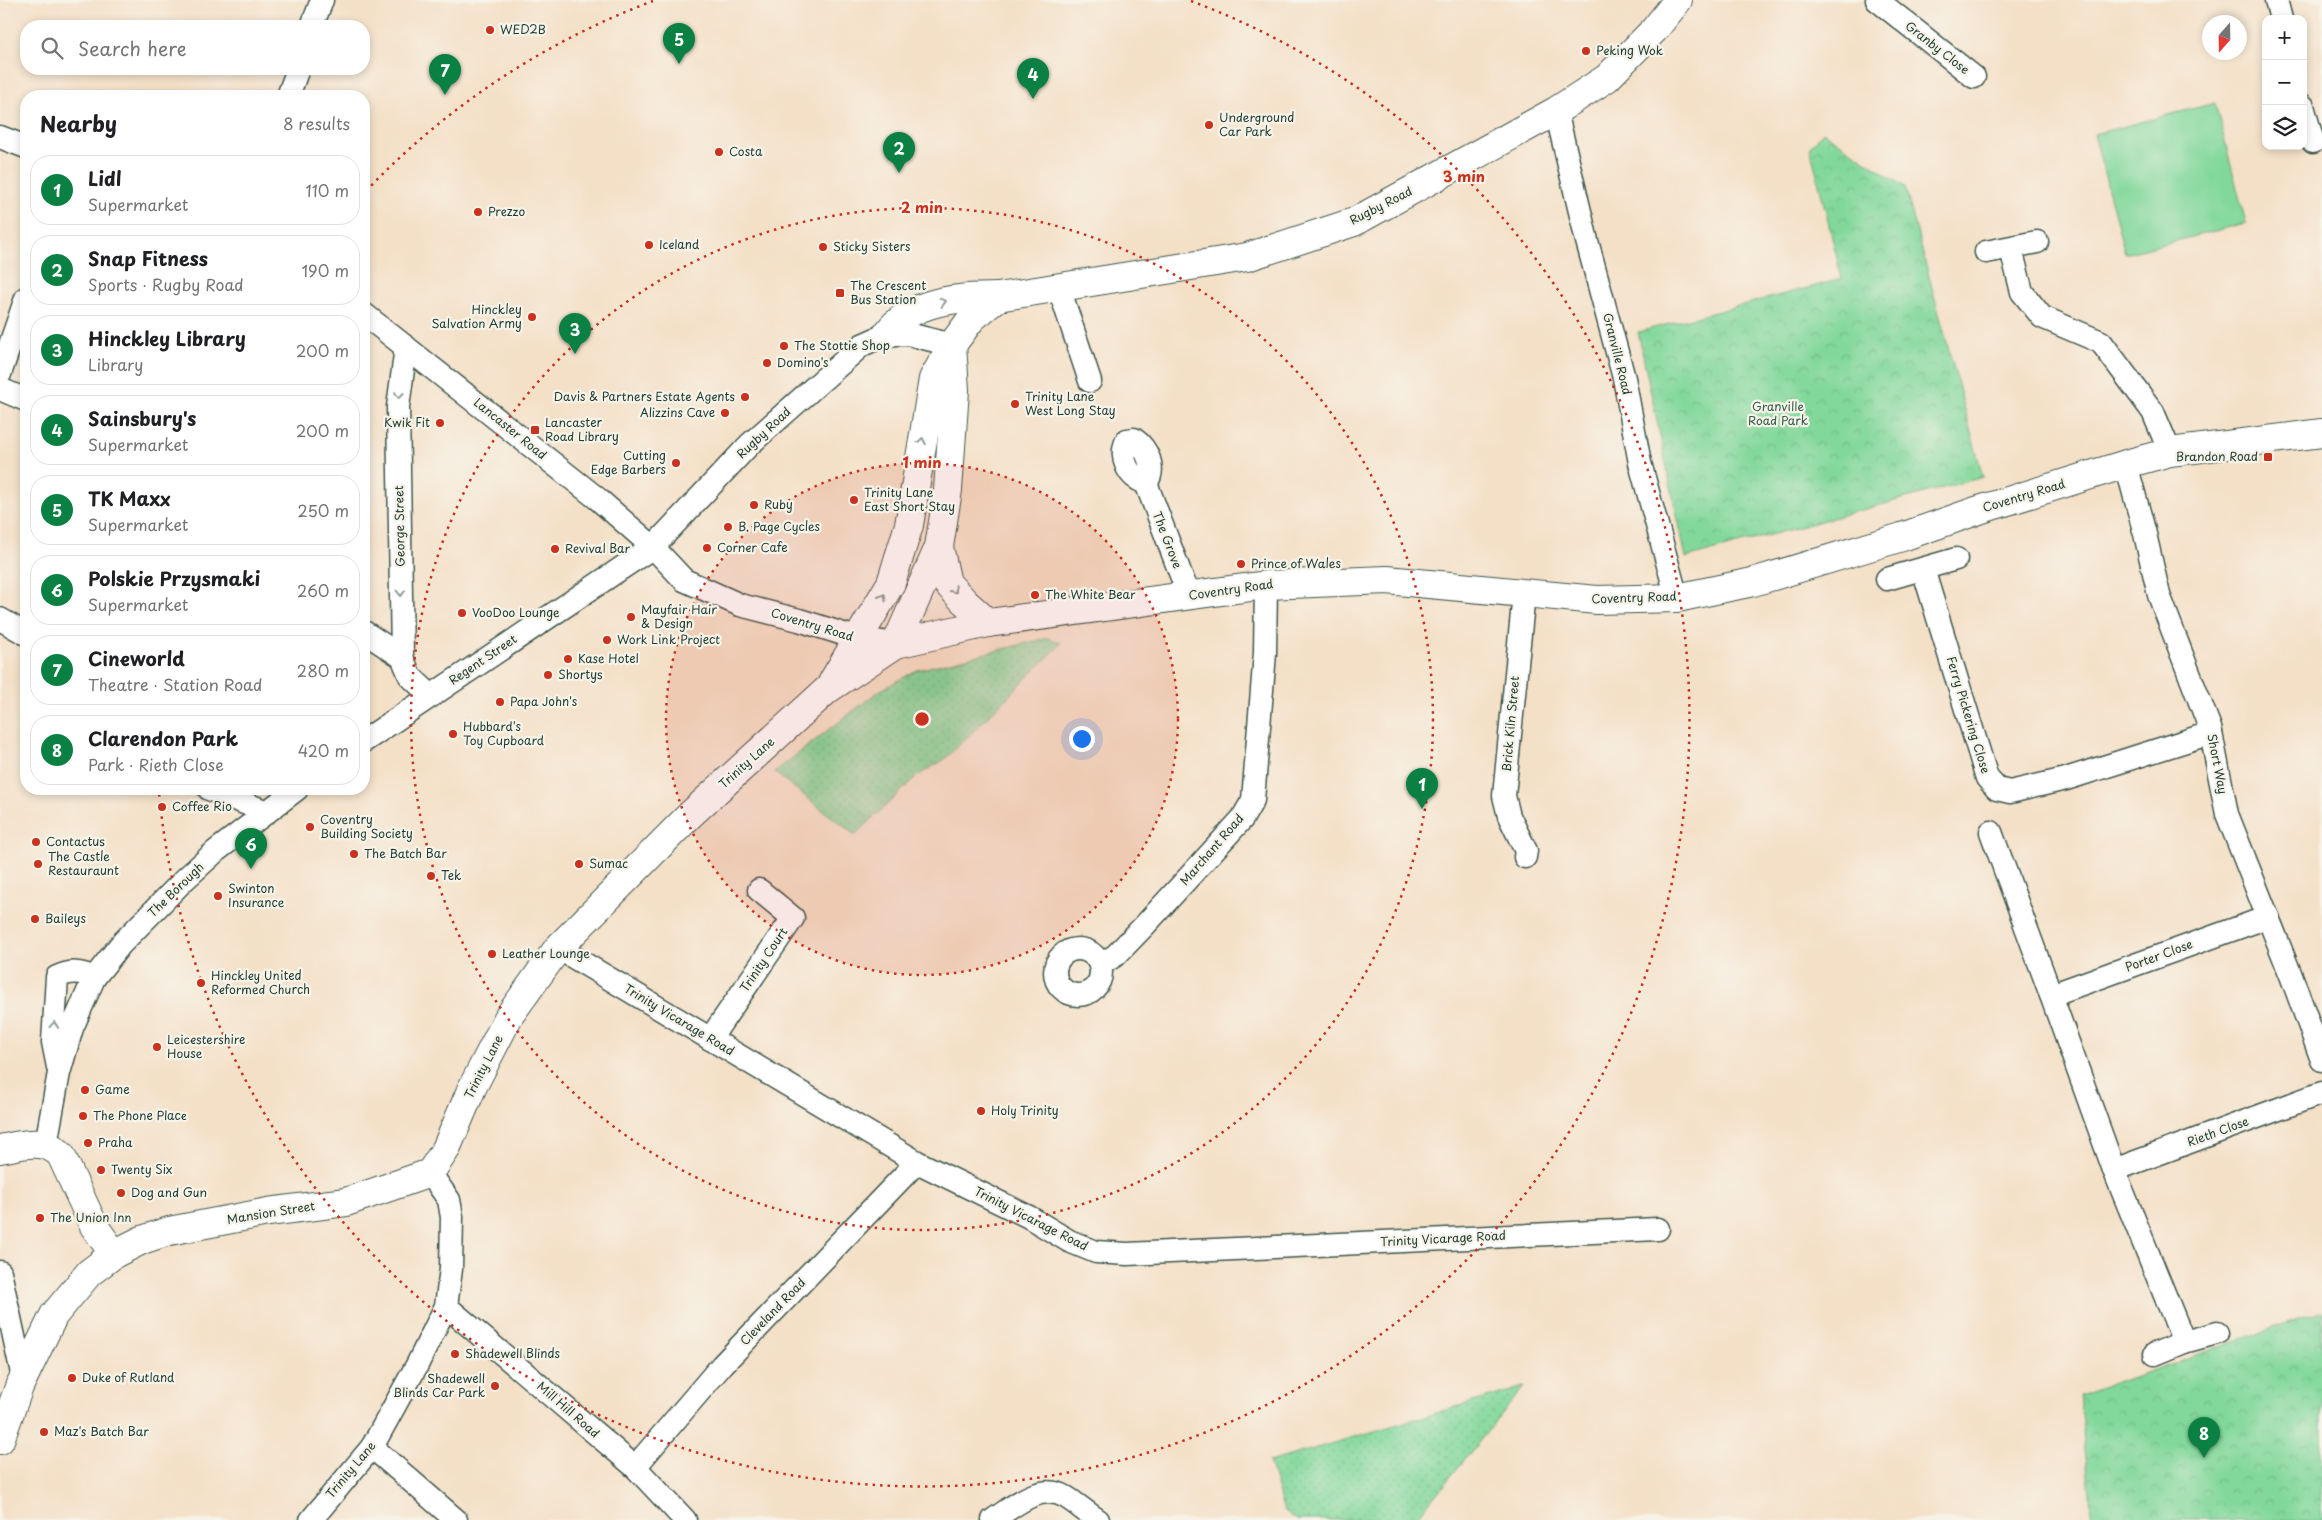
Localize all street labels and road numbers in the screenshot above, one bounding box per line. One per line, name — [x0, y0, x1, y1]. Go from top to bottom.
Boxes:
street label: Granby Close — [1902, 16, 1974, 78]
street label: Rugby Road — [1346, 182, 1415, 229]
street label: Granville Road — [1599, 311, 1637, 397]
street label: Lancaster Road — [470, 393, 551, 463]
street label: Rugby Road — [732, 402, 794, 462]
street label: Coventry Road — [1980, 474, 2067, 516]
street label: George Street — [389, 485, 409, 567]
street label: The Grove — [1149, 508, 1187, 571]
street label: Coventry Road — [1187, 574, 1274, 604]
street label: Coventry Road — [1591, 587, 1677, 607]
street label: Coventry Road — [769, 603, 856, 645]
street label: Regent Street — [445, 630, 520, 689]
street label: Ferry Pickering Close — [1943, 654, 1995, 775]
street label: Brick Kiln Street — [1497, 675, 1523, 773]
street label: Trinity Lane — [714, 732, 778, 792]
street label: Short Way — [2203, 732, 2233, 796]
street label: Marchant Road — [1175, 810, 1247, 889]
street label: The Borough — [143, 858, 208, 921]
street label: Trinity Court — [735, 923, 792, 995]
street label: Porter Close — [2122, 935, 2195, 976]
street label: Trinity Vicarage Road — [621, 979, 738, 1059]
street label: Trinity Lane — [459, 1031, 507, 1102]
street label: Rieth Close — [2184, 1111, 2252, 1151]
street label: Trinity Vicarage Road — [971, 1182, 1092, 1255]
street label: Mansion Street — [226, 1196, 316, 1228]
street label: Trinity Vicarage Road — [1380, 1226, 1506, 1250]
street label: Cleveland Road — [735, 1274, 809, 1349]
street label: Mill Hill Road — [533, 1377, 604, 1442]
street label: Trinity Lane — [321, 1437, 380, 1502]

